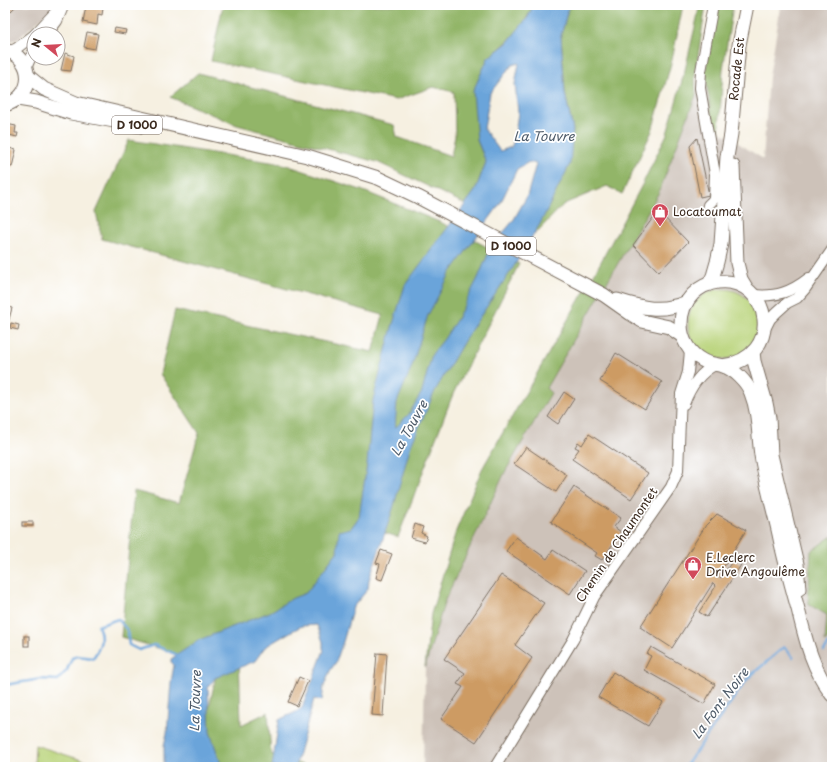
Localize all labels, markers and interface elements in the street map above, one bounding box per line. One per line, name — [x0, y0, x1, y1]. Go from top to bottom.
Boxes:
north arrow — [26, 26, 66, 66]
text: N — [27, 36, 46, 50]
street label: Rocade Est — [724, 36, 748, 102]
road number: D 1000 — [112, 116, 162, 134]
water label: La Touvre — [514, 126, 576, 145]
shop icon: Locatoumat — [650, 202, 670, 227]
place label: Locatoumat — [673, 202, 742, 220]
road number: D 1000 — [486, 237, 536, 255]
water label: La Touvre — [385, 396, 432, 459]
street label: Chemin de Chaumontet — [571, 483, 661, 606]
place label: E.Leclerc Drive Angoulême — [706, 548, 806, 580]
shop icon: E.Leclerc Drive Angoulême — [683, 555, 703, 580]
water label: La Font Noire — [686, 662, 753, 742]
water label: La Touvre — [184, 669, 205, 732]

